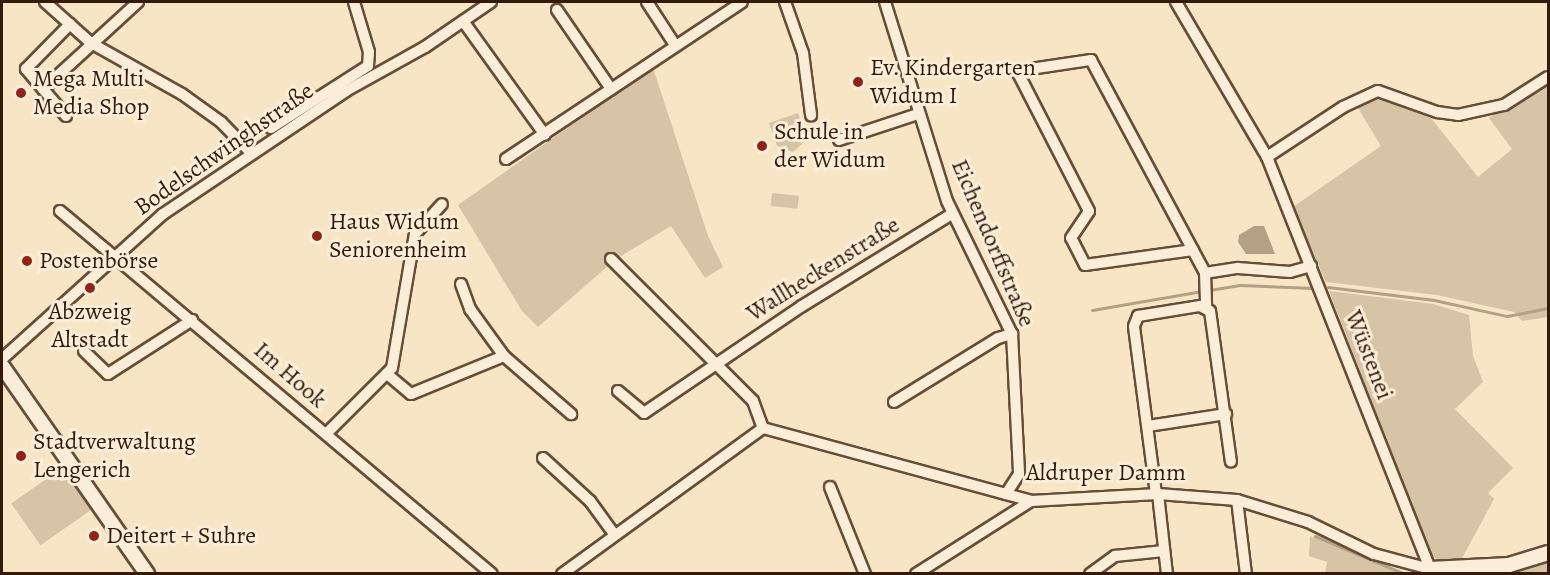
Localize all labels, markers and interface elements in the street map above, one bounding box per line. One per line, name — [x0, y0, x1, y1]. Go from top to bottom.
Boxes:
place label: Ev. Kindergarten Widum I — [870, 54, 1036, 110]
place label: Mega Multi Media Shop — [33, 65, 149, 121]
marker: Ev. Kindergarten Widum I — [851, 75, 865, 89]
street label: Bodelschwinghstraße — [129, 76, 319, 222]
marker: Mega Multi Media Shop — [14, 86, 28, 100]
place label: Schule in der Widum — [774, 118, 886, 174]
marker: Schule in der Widum — [755, 139, 769, 153]
street label: Eichendorffstraße — [945, 155, 1041, 331]
place label: Haus Widum Seniorenheim — [329, 208, 467, 264]
street label: Wallheckenstraße — [741, 210, 905, 328]
marker: Haus Widum Seniorenheim — [310, 229, 324, 243]
place label: Postenbörse — [39, 247, 158, 275]
marker: Postenbörse — [20, 254, 34, 268]
marker: Abzweig Altstadt — [83, 281, 97, 295]
place label: Abzweig Altstadt — [49, 298, 131, 354]
street label: Wüstenei — [1339, 306, 1399, 404]
street label: Im Hook — [248, 336, 332, 414]
place label: Stadtverwaltung Lengerich — [33, 428, 196, 484]
marker: Stadtverwaltung Lengerich — [14, 449, 28, 463]
street label: Aldruper Damm — [1026, 459, 1186, 487]
place label: Deitert + Suhre — [106, 522, 256, 550]
marker: Deitert + Suhre — [87, 529, 101, 543]

